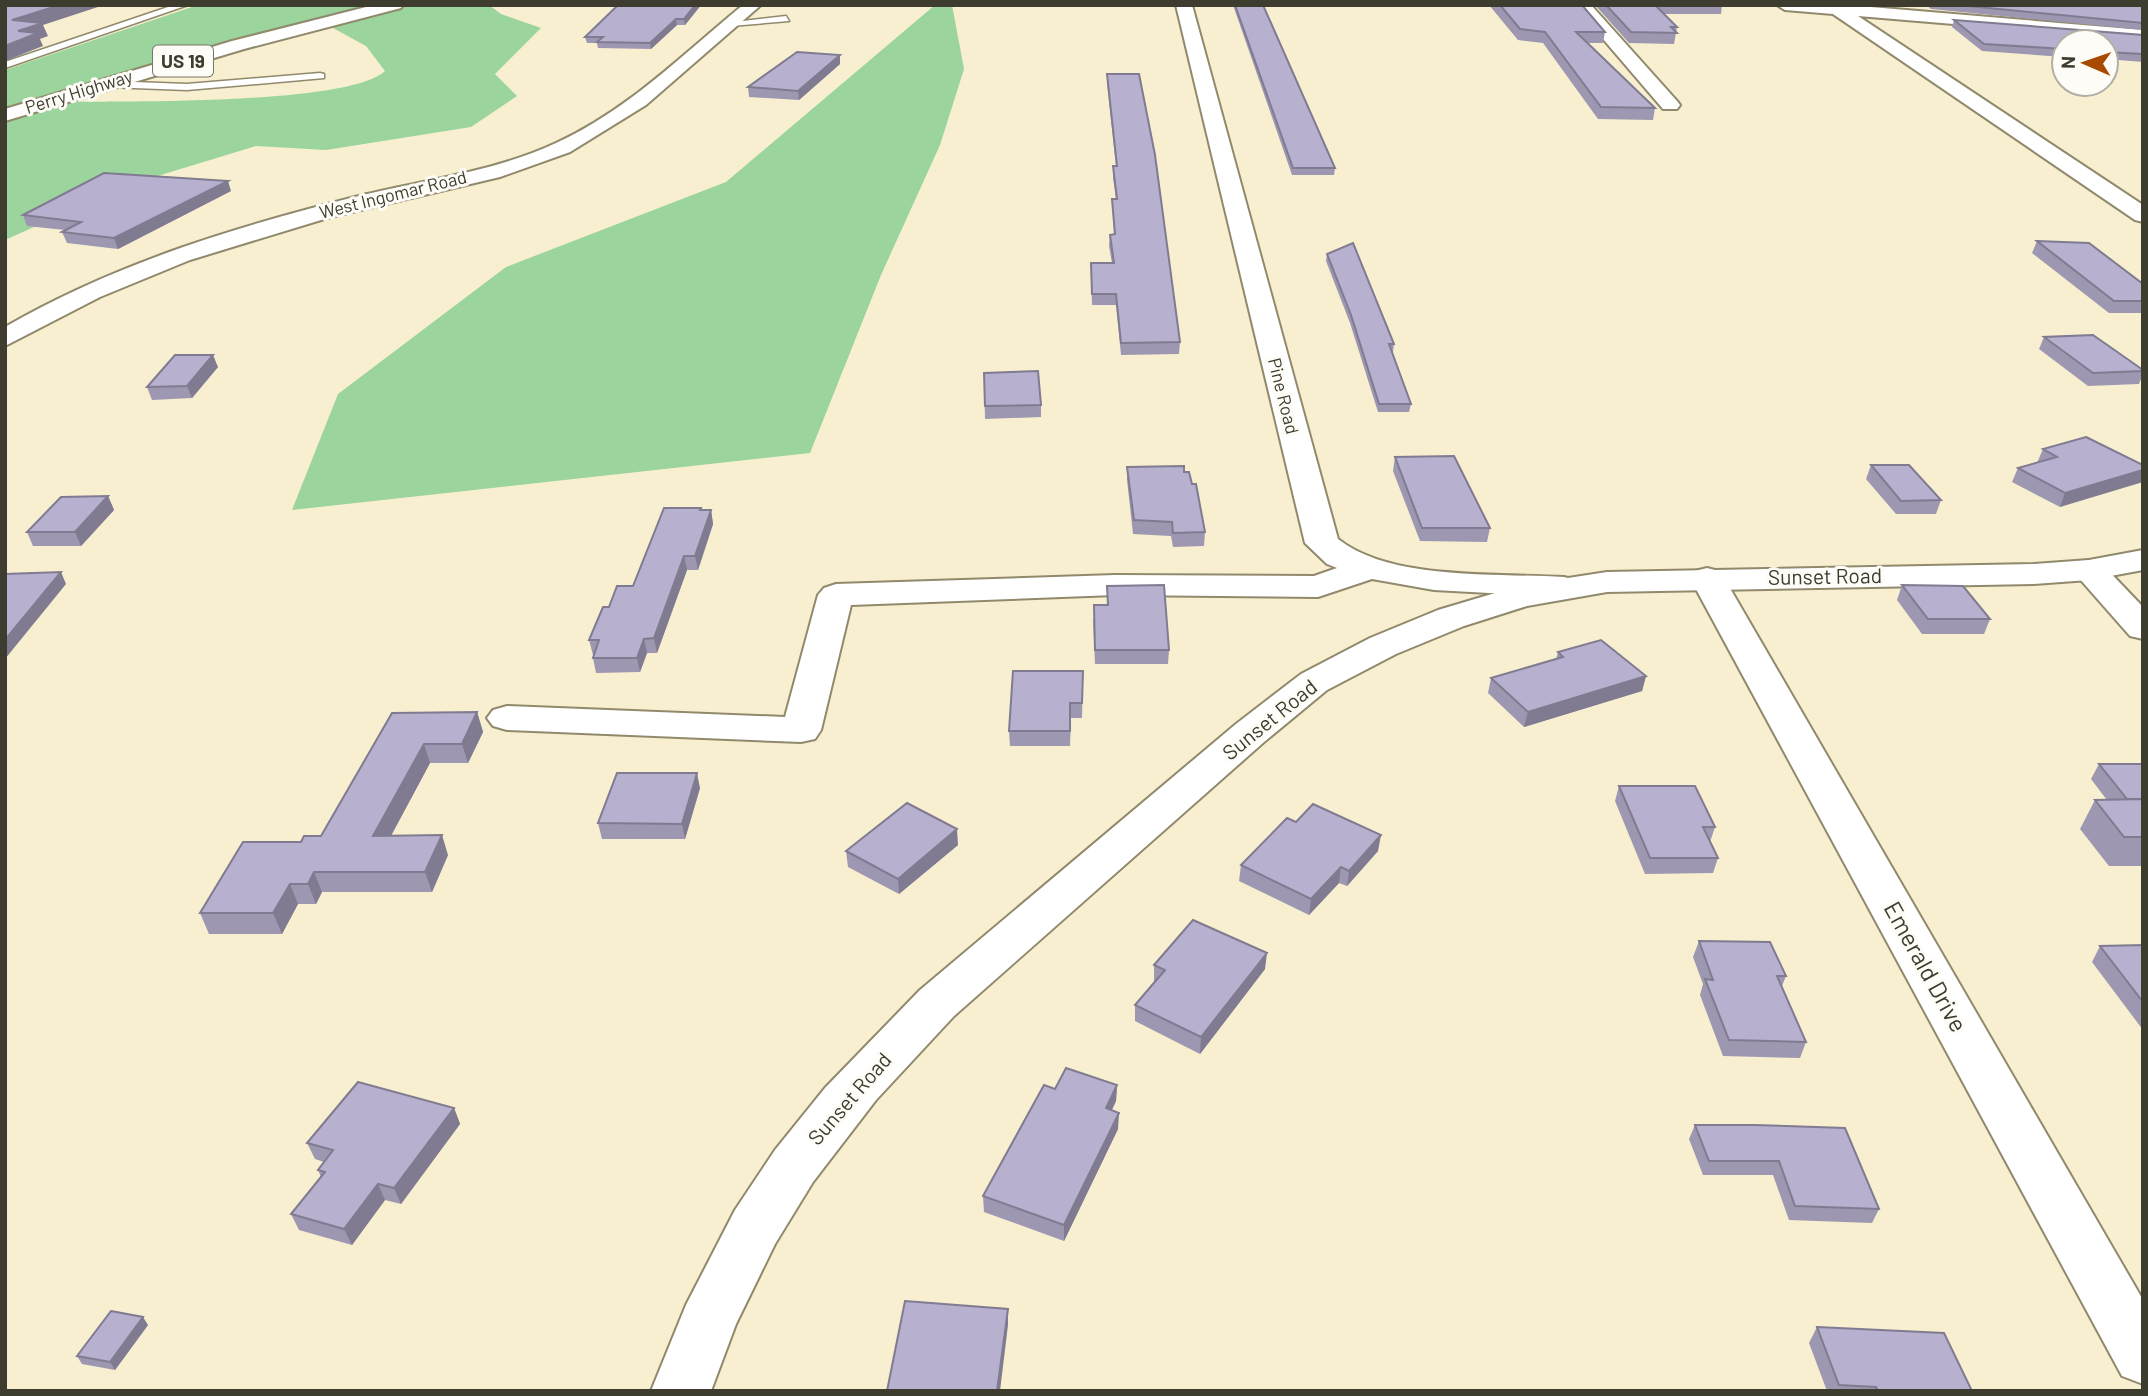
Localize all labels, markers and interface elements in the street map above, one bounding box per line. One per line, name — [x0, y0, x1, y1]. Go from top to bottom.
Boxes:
north arrow — [2050, 28, 2120, 98]
road number: US 19 — [153, 45, 213, 76]
text: N — [2056, 56, 2079, 69]
street label: Perry Highway — [22, 64, 135, 118]
street label: West Ingomar Road — [317, 165, 469, 223]
street label: Pine Road — [1264, 355, 1304, 436]
street label: Sunset Road — [1768, 562, 1882, 589]
street label: Sunset Road — [1217, 673, 1321, 765]
street label: Emerald Drive — [1879, 896, 1974, 1037]
street label: Sunset Road — [802, 1047, 896, 1149]

